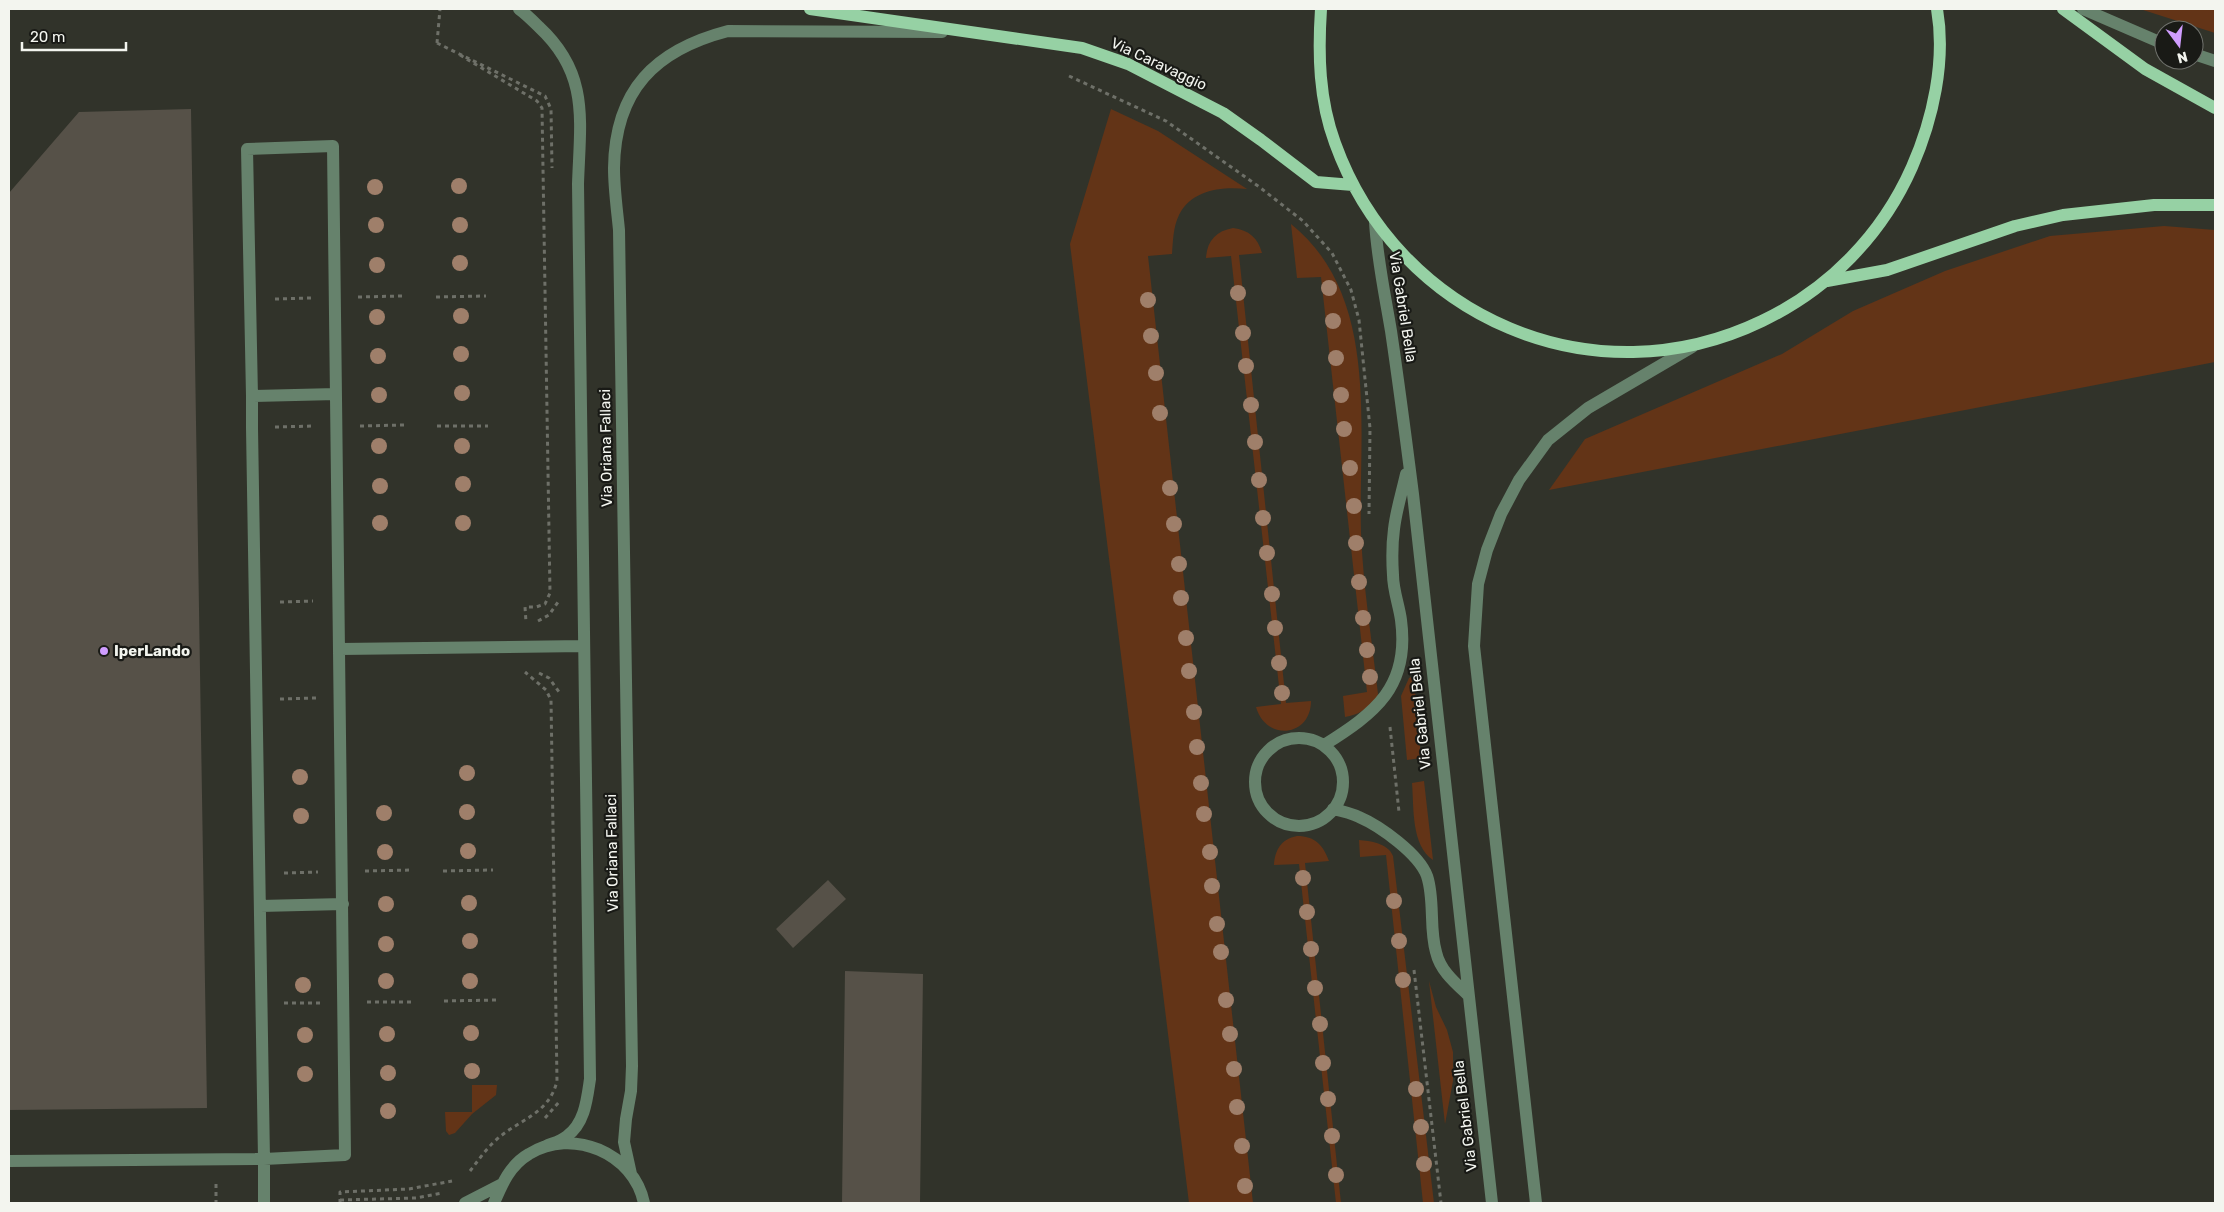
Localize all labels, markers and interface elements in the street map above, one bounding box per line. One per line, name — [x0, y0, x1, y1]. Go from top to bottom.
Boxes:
scale bar — [22, 20, 126, 52]
north arrow — [2154, 20, 2204, 70]
text: 20 m — [30, 28, 65, 46]
street label: Via Caravaggio — [1108, 34, 1210, 94]
text: N — [2175, 48, 2189, 67]
street label: Via Gabriel Bella — [1385, 250, 1421, 364]
street label: Via Oriana Fallaci — [596, 389, 616, 507]
place label: IperLando — [114, 642, 190, 660]
marker: IperLando — [98, 645, 110, 657]
street label: Via Gabriel Bella — [1405, 657, 1435, 771]
street label: Via Oriana Fallaci — [602, 794, 622, 912]
street label: Via Gabriel Bella — [1449, 1059, 1481, 1173]

